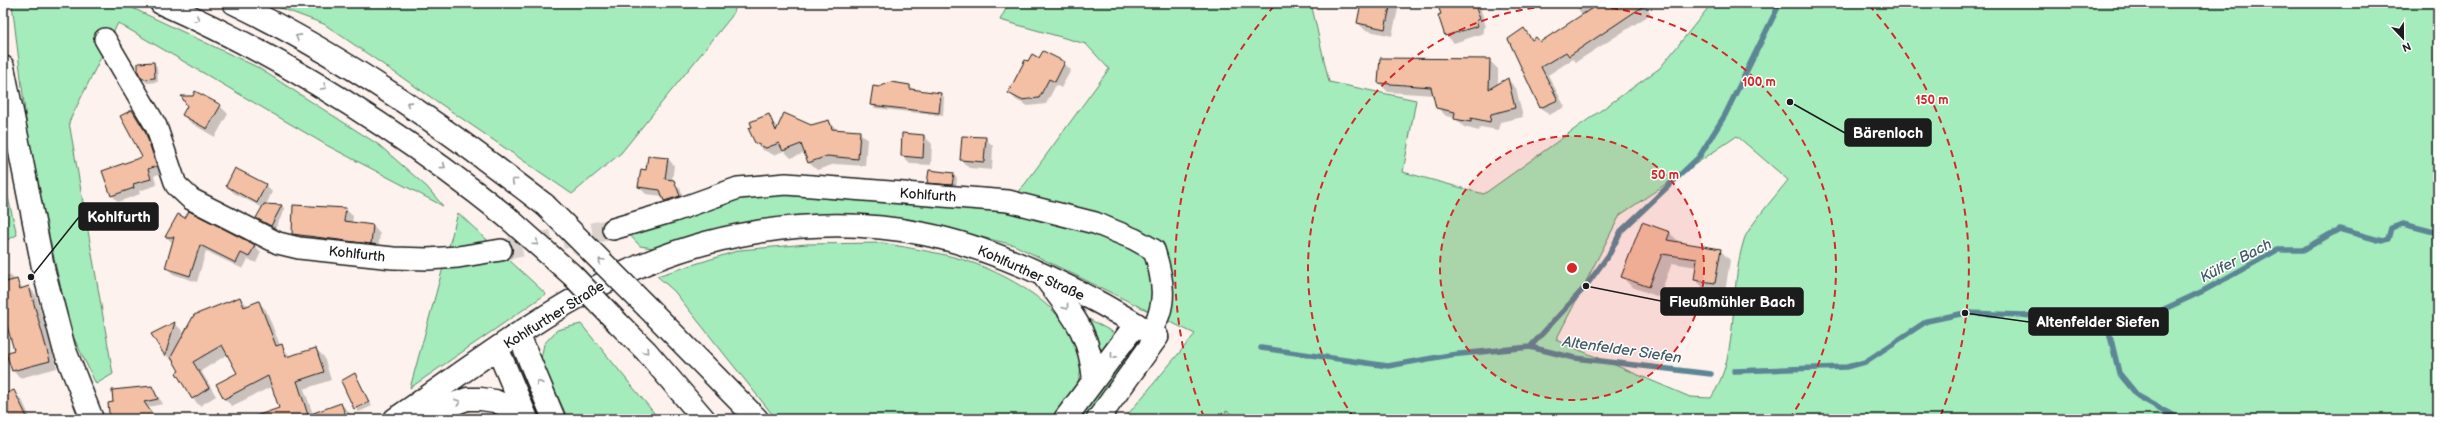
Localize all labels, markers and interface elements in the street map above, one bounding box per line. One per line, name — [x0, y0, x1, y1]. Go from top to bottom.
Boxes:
one-way arrow — [192, 14, 200, 22]
north arrow — [2383, 18, 2423, 58]
one-way arrow — [295, 34, 302, 41]
text: N — [2400, 39, 2413, 54]
text: 100 m — [1742, 75, 1776, 90]
one-way arrow — [320, 82, 327, 89]
text: 150 m — [1916, 93, 1948, 108]
one-way arrow — [406, 102, 413, 109]
callout: Bärenloch — [1845, 119, 1931, 146]
text: Bärenloch — [1853, 124, 1923, 143]
one-way arrow — [438, 161, 445, 168]
text: 50 m — [1651, 168, 1679, 183]
one-way arrow — [512, 179, 519, 186]
street label: Kohlfurth — [899, 185, 957, 205]
callout: Kohlfurth — [79, 203, 158, 230]
text: Kohlfurth — [87, 208, 151, 227]
water label: Külfer Bach — [2197, 235, 2275, 287]
one-way arrow — [531, 238, 539, 246]
street label: Kohlfurther Straße — [975, 242, 1087, 304]
street label: Kohlfurth — [328, 243, 386, 265]
one-way arrow — [598, 258, 606, 266]
centre of rings — [1565, 261, 1579, 275]
street label: Kohlfurther Straße — [501, 277, 607, 353]
callout: Fleußmühler Bach — [1661, 288, 1803, 315]
text: Fleußmühler Bach — [1669, 293, 1795, 312]
one-way arrow — [1061, 302, 1068, 309]
callout: Altenfelder Siefen — [2029, 308, 2168, 335]
text: Altenfelder Siefen — [2035, 313, 2160, 332]
water label: Altenfelder Siefen — [1560, 332, 1683, 368]
one-way arrow — [641, 346, 649, 354]
one-way arrow — [1111, 351, 1118, 359]
one-way arrow — [536, 380, 544, 387]
one-way arrow — [454, 399, 461, 407]

